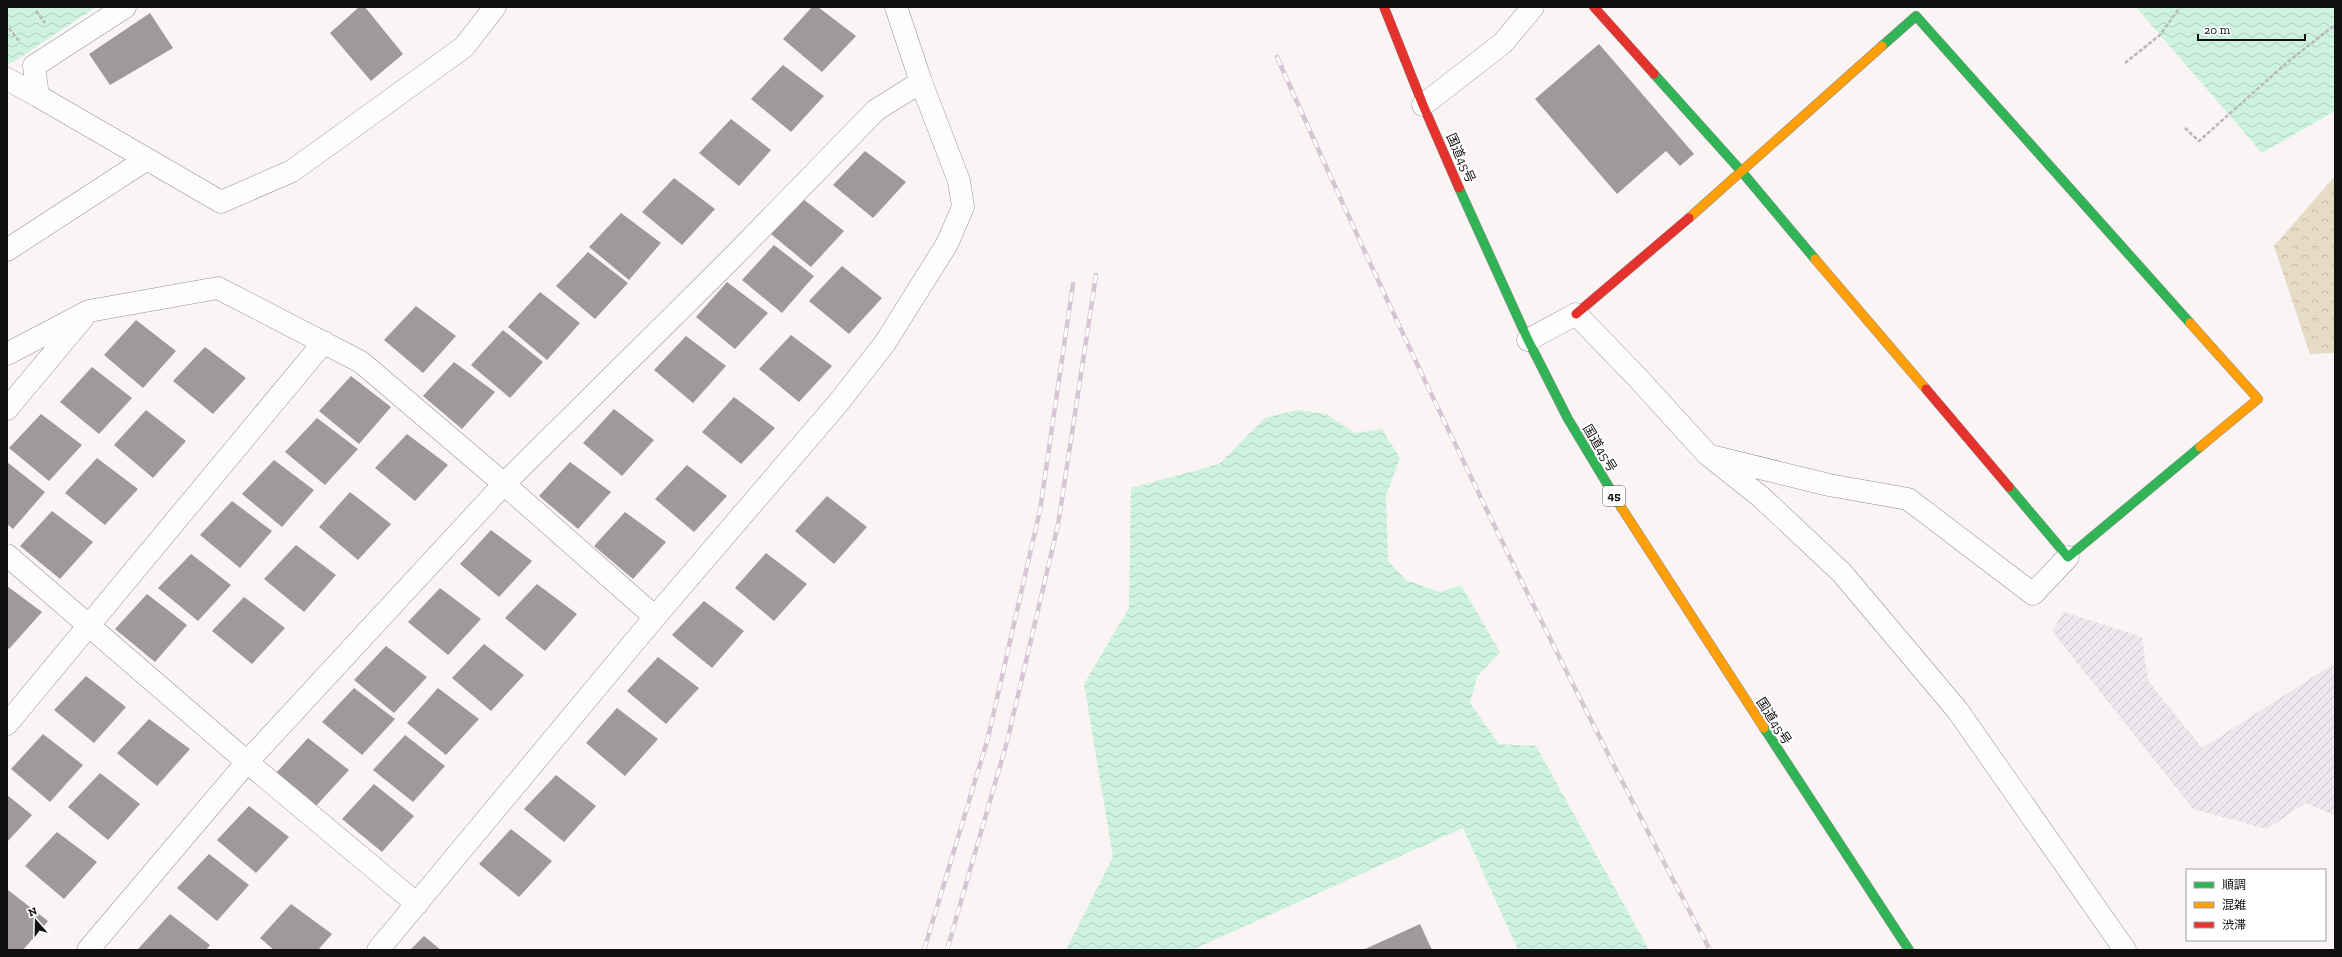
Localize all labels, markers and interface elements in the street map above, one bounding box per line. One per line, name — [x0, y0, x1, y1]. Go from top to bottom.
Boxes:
scale bar — [2198, 16, 2305, 42]
text: 20 m — [2204, 23, 2231, 37]
street label: 国道45号 — [1443, 131, 1479, 185]
street label: 国道45号 — [1580, 422, 1620, 474]
road number: 45 — [1603, 486, 1625, 506]
street label: 国道45号 — [1753, 695, 1795, 747]
legend — [2186, 869, 2326, 941]
text: 順調 — [2222, 878, 2246, 892]
text: 混雑 — [2222, 898, 2246, 912]
north arrow — [16, 901, 56, 941]
text: N — [27, 904, 39, 920]
text: 渋滞 — [2222, 918, 2246, 932]

